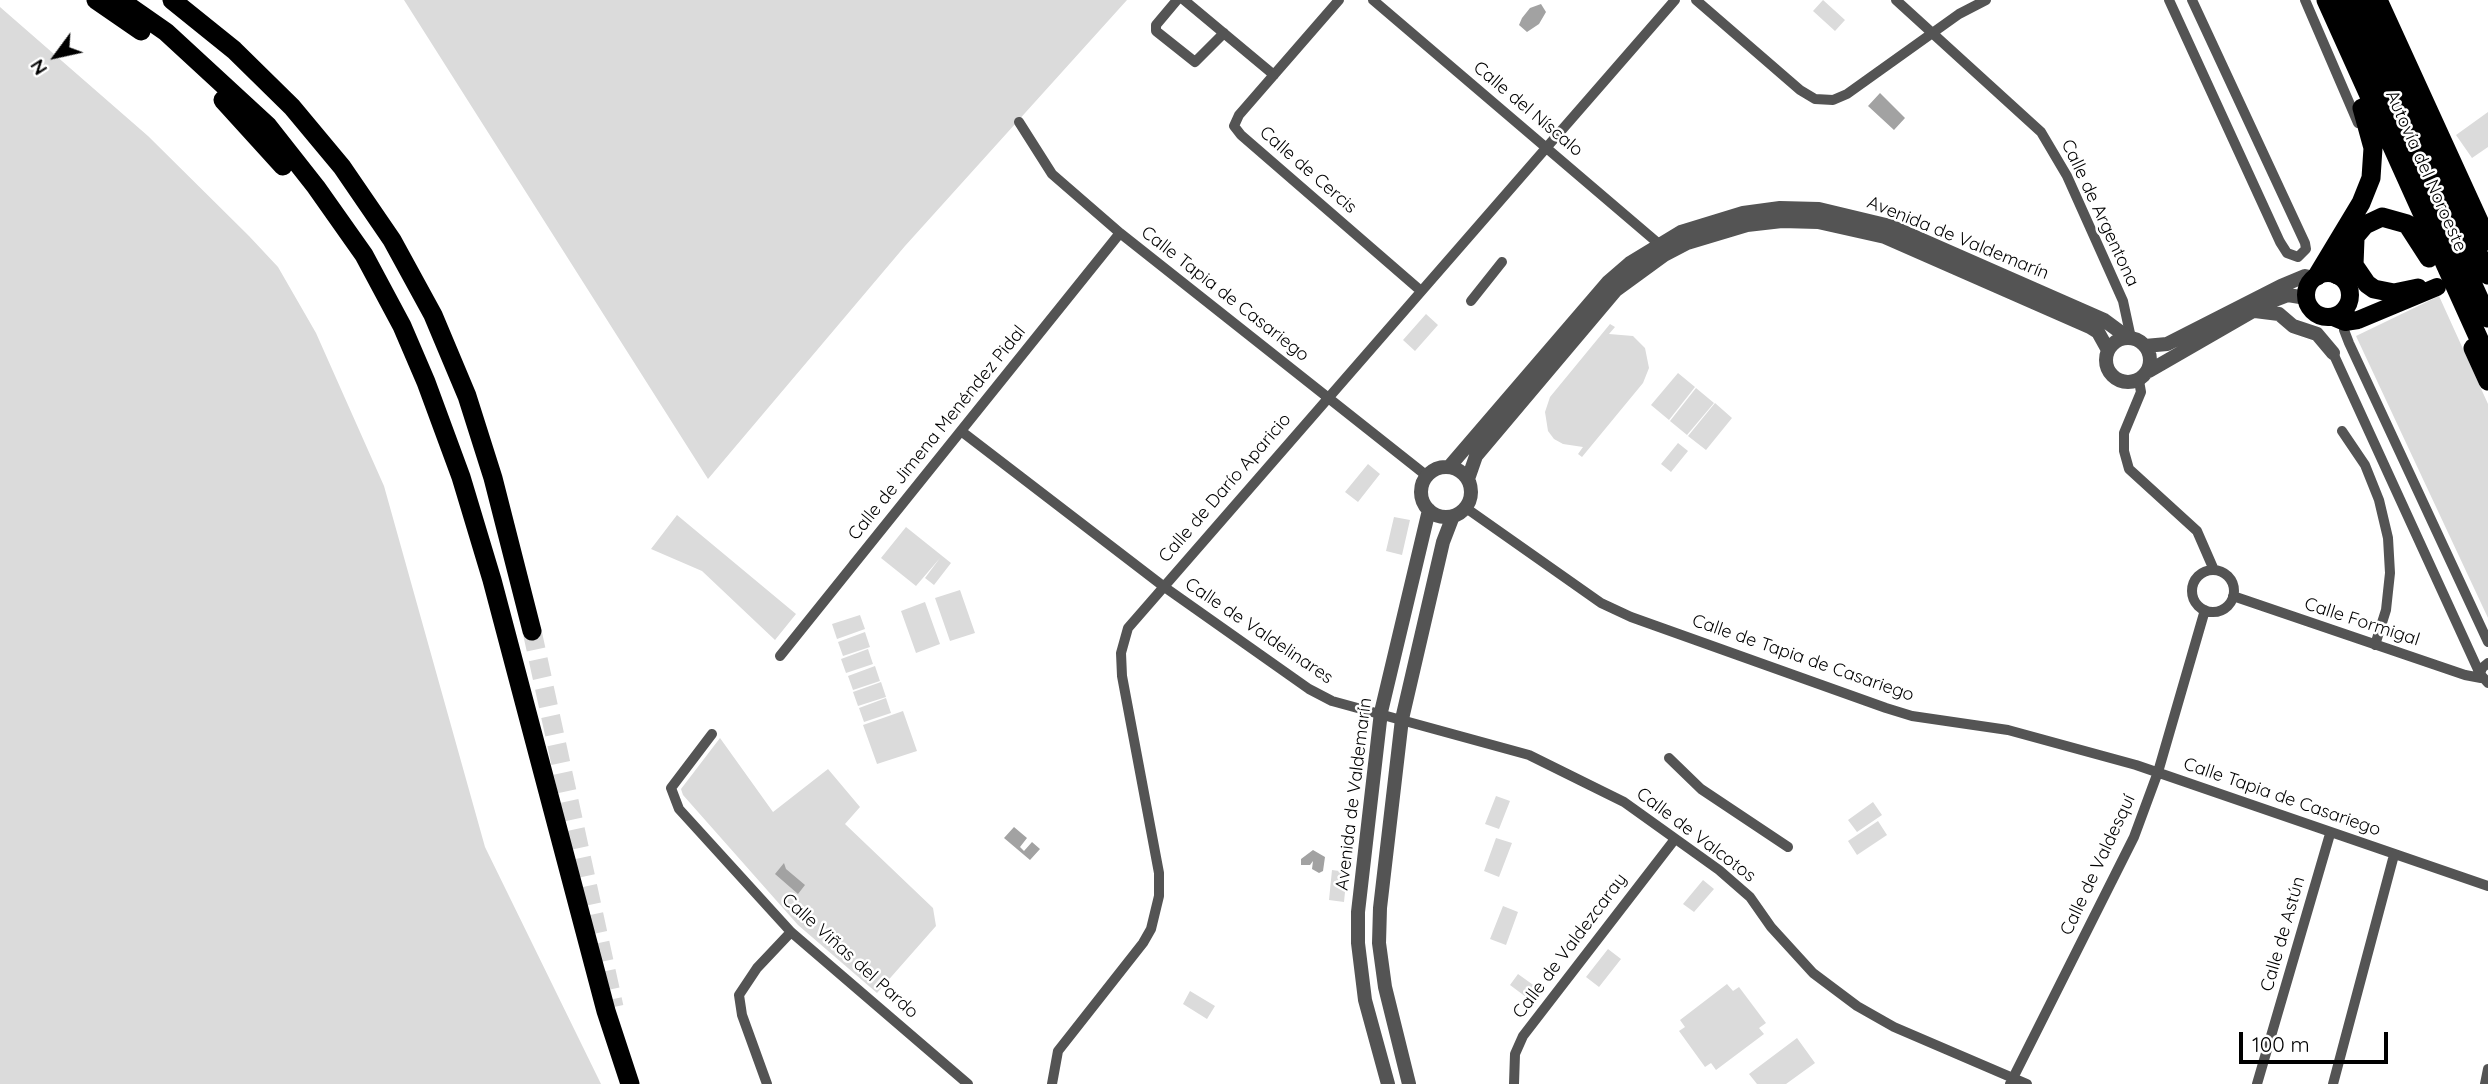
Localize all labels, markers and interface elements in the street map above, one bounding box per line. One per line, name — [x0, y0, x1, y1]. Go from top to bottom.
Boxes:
north arrow — [21, 21, 91, 91]
text: N — [25, 55, 52, 80]
street label: Calle del Níscalo — [1469, 57, 1587, 161]
street label: Autovía del Noroeste — [2381, 87, 2471, 255]
street label: Calle de Cercis — [1255, 122, 1361, 218]
street label: Calle de Argentona — [2056, 136, 2144, 290]
street label: Avenida de Valdemarín — [1864, 192, 2052, 284]
street label: Calle Tapia de Casariego — [1137, 222, 1313, 366]
street label: Calle de Jimena Menéndez Pidal — [844, 321, 1030, 545]
street label: Calle de Darío Aparicio — [1154, 409, 1296, 567]
street label: Calle de Valdelinares — [1181, 573, 1337, 689]
street label: Calle Formigal — [2302, 593, 2422, 651]
street label: Calle de Tapia de Casariego — [1689, 610, 1917, 706]
street label: Avenida de Valdemarín — [1331, 696, 1377, 892]
street label: Calle Tapia de Casariego — [2181, 753, 2383, 841]
street label: Calle de Valcotos — [1632, 783, 1760, 887]
street label: Calle de Valdesquí — [2056, 791, 2140, 939]
street label: Calle de Valdezcaray — [1508, 869, 1632, 1023]
street label: Calle de Astún — [2256, 874, 2310, 994]
street label: Calle Viñas del Pardo — [777, 889, 923, 1023]
scale bar — [2243, 1018, 2392, 1062]
text: 100 m — [2252, 1031, 2310, 1057]

